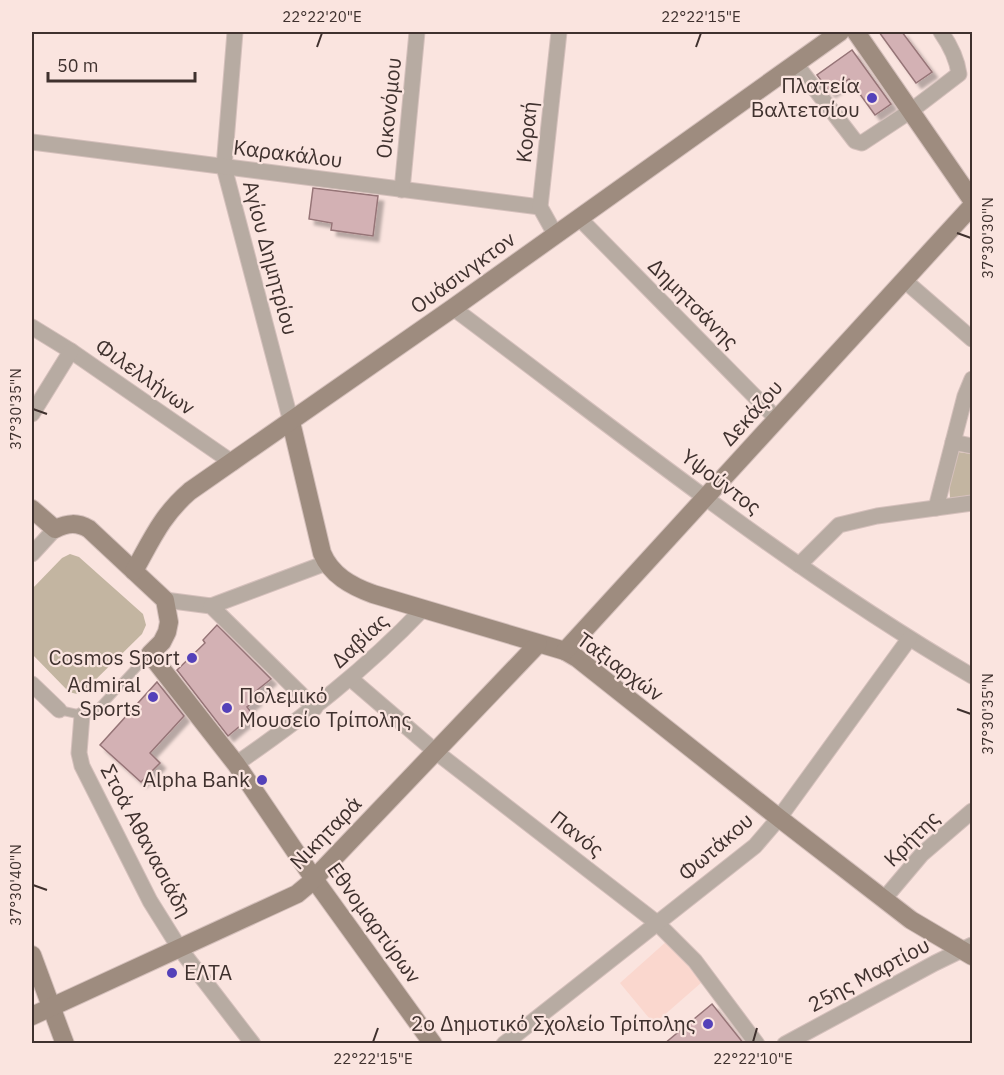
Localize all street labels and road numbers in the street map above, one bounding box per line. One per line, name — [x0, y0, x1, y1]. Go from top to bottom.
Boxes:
street label: Οικονόμου — [369, 56, 407, 160]
street label: Κοραή — [509, 100, 543, 164]
street label: Καρακάλου — [232, 132, 344, 174]
street label: Αγίου Δημητρίου — [237, 177, 305, 338]
street label: Ουάσινγκτον — [404, 225, 521, 320]
street label: Δημητσάνης — [642, 252, 745, 355]
street label: Φιλελλήνων — [90, 332, 201, 421]
street label: Δεκάζου — [714, 373, 789, 452]
street label: Υψούντος — [676, 442, 767, 521]
street label: Δαβίας — [325, 607, 394, 674]
street label: Ταξιαρχών — [572, 625, 670, 707]
street label: Στοά Αθανασιάδη — [95, 759, 199, 922]
street label: Νικηταρά — [283, 789, 367, 875]
street label: Πανός — [545, 804, 610, 863]
street label: Κρήτης — [877, 804, 945, 872]
street label: Φωτάκου — [672, 806, 759, 887]
street label: Εθνομαρτύρων — [321, 856, 428, 989]
street label: 25ης Μαρτίου — [803, 930, 934, 1018]

